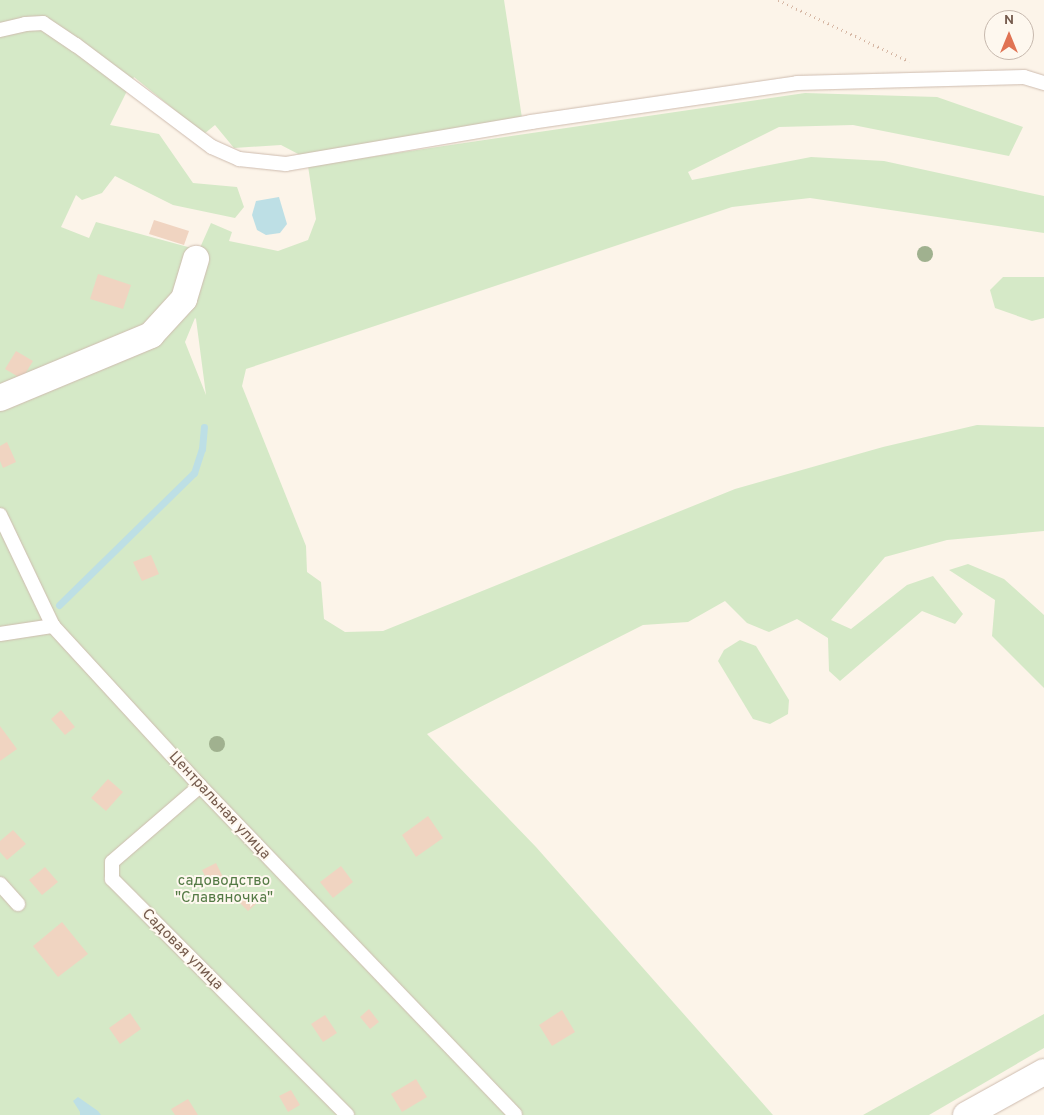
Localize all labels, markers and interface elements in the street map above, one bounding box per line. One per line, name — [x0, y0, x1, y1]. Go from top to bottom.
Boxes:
north arrow — [984, 10, 1034, 60]
text: N — [1004, 12, 1014, 29]
street label: Центральная улица — [164, 748, 274, 864]
park label: садоводство "Славяночка" — [175, 872, 273, 907]
street label: Садовая улица — [138, 906, 226, 994]

